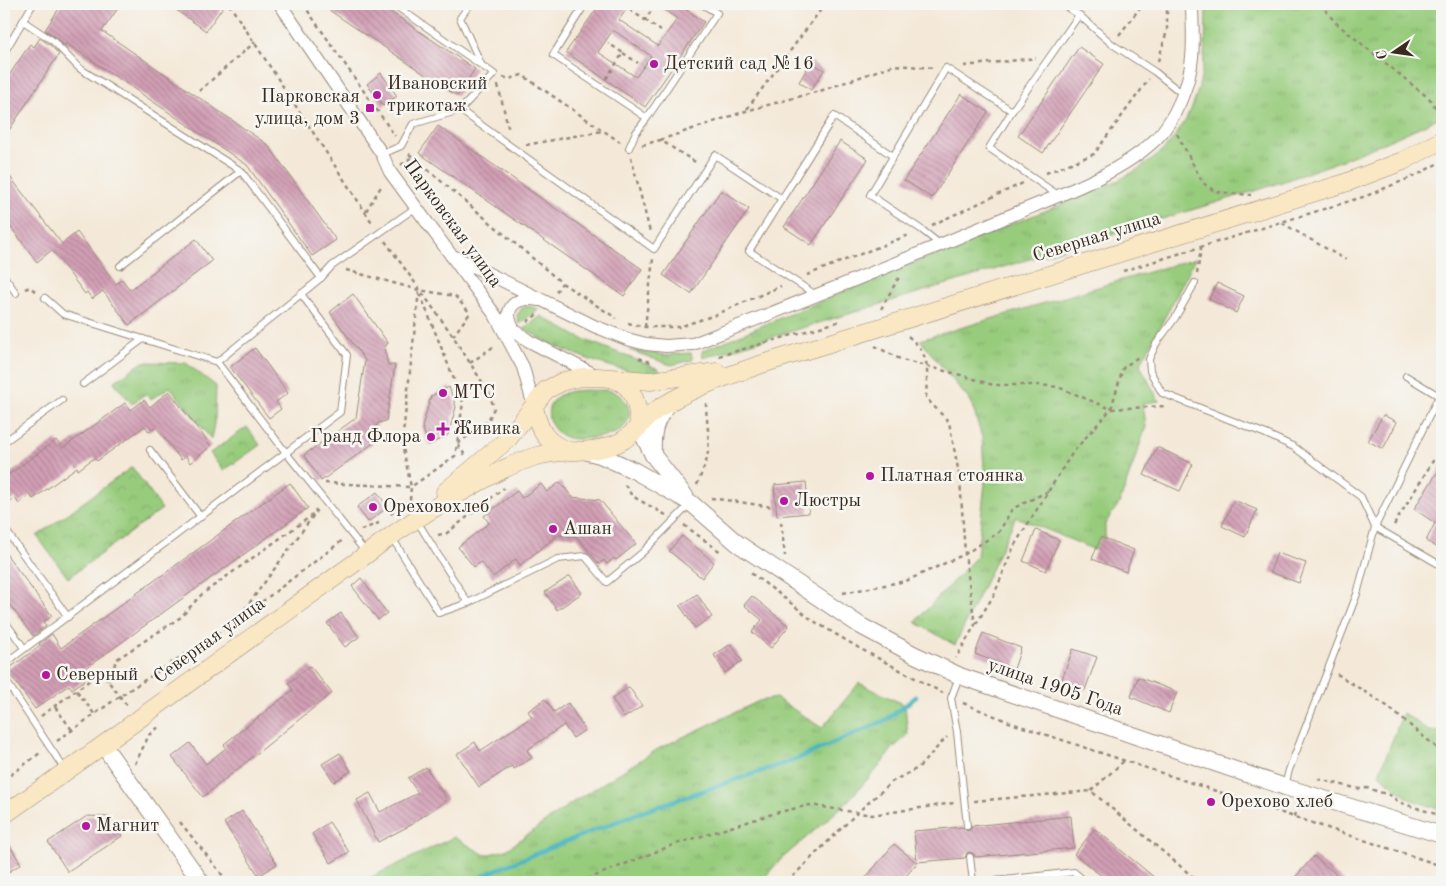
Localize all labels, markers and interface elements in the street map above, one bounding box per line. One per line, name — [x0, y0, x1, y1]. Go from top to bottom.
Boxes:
north arrow — [1368, 28, 1418, 78]
text: С — [1374, 49, 1390, 61]
place label: Детский сад №16 — [664, 55, 814, 74]
marker: Детский сад №16 — [648, 58, 660, 70]
place label: Ивановский трикотаж — [387, 75, 487, 116]
place label: Парковская улица, дом 3 — [255, 88, 360, 129]
marker: Ивановский трикотаж — [371, 89, 383, 101]
marker: Парковская улица, дом 3 — [364, 102, 376, 114]
street label: Парковская улица — [399, 156, 505, 292]
street label: Северная улица — [1031, 209, 1164, 266]
place label: МТС — [453, 384, 495, 403]
marker: МТС — [437, 387, 449, 399]
place label: Живика — [453, 420, 521, 439]
marker: Живика — [437, 423, 449, 435]
place label: Гранд Флора — [310, 428, 422, 447]
marker: Гранд Флора — [425, 431, 437, 443]
place label: Платная стоянка — [880, 467, 1024, 486]
marker: Платная стоянка — [864, 470, 876, 482]
place label: Люстры — [794, 492, 861, 511]
marker: Люстры — [778, 495, 790, 507]
place label: Ореховохлеб — [383, 498, 489, 517]
marker: Ореховохлеб — [367, 501, 379, 513]
place label: Ашан — [563, 520, 612, 539]
marker: Ашан — [547, 523, 559, 535]
street label: Северная улица — [151, 594, 270, 688]
street label: улица 1905 Года — [985, 656, 1126, 720]
place label: Северный — [56, 666, 138, 685]
marker: Северный — [40, 669, 52, 681]
place label: Орехово хлеб — [1221, 793, 1333, 812]
marker: Орехово хлеб — [1205, 796, 1217, 808]
place label: Магнит — [96, 817, 159, 836]
marker: Магнит — [80, 820, 92, 832]

